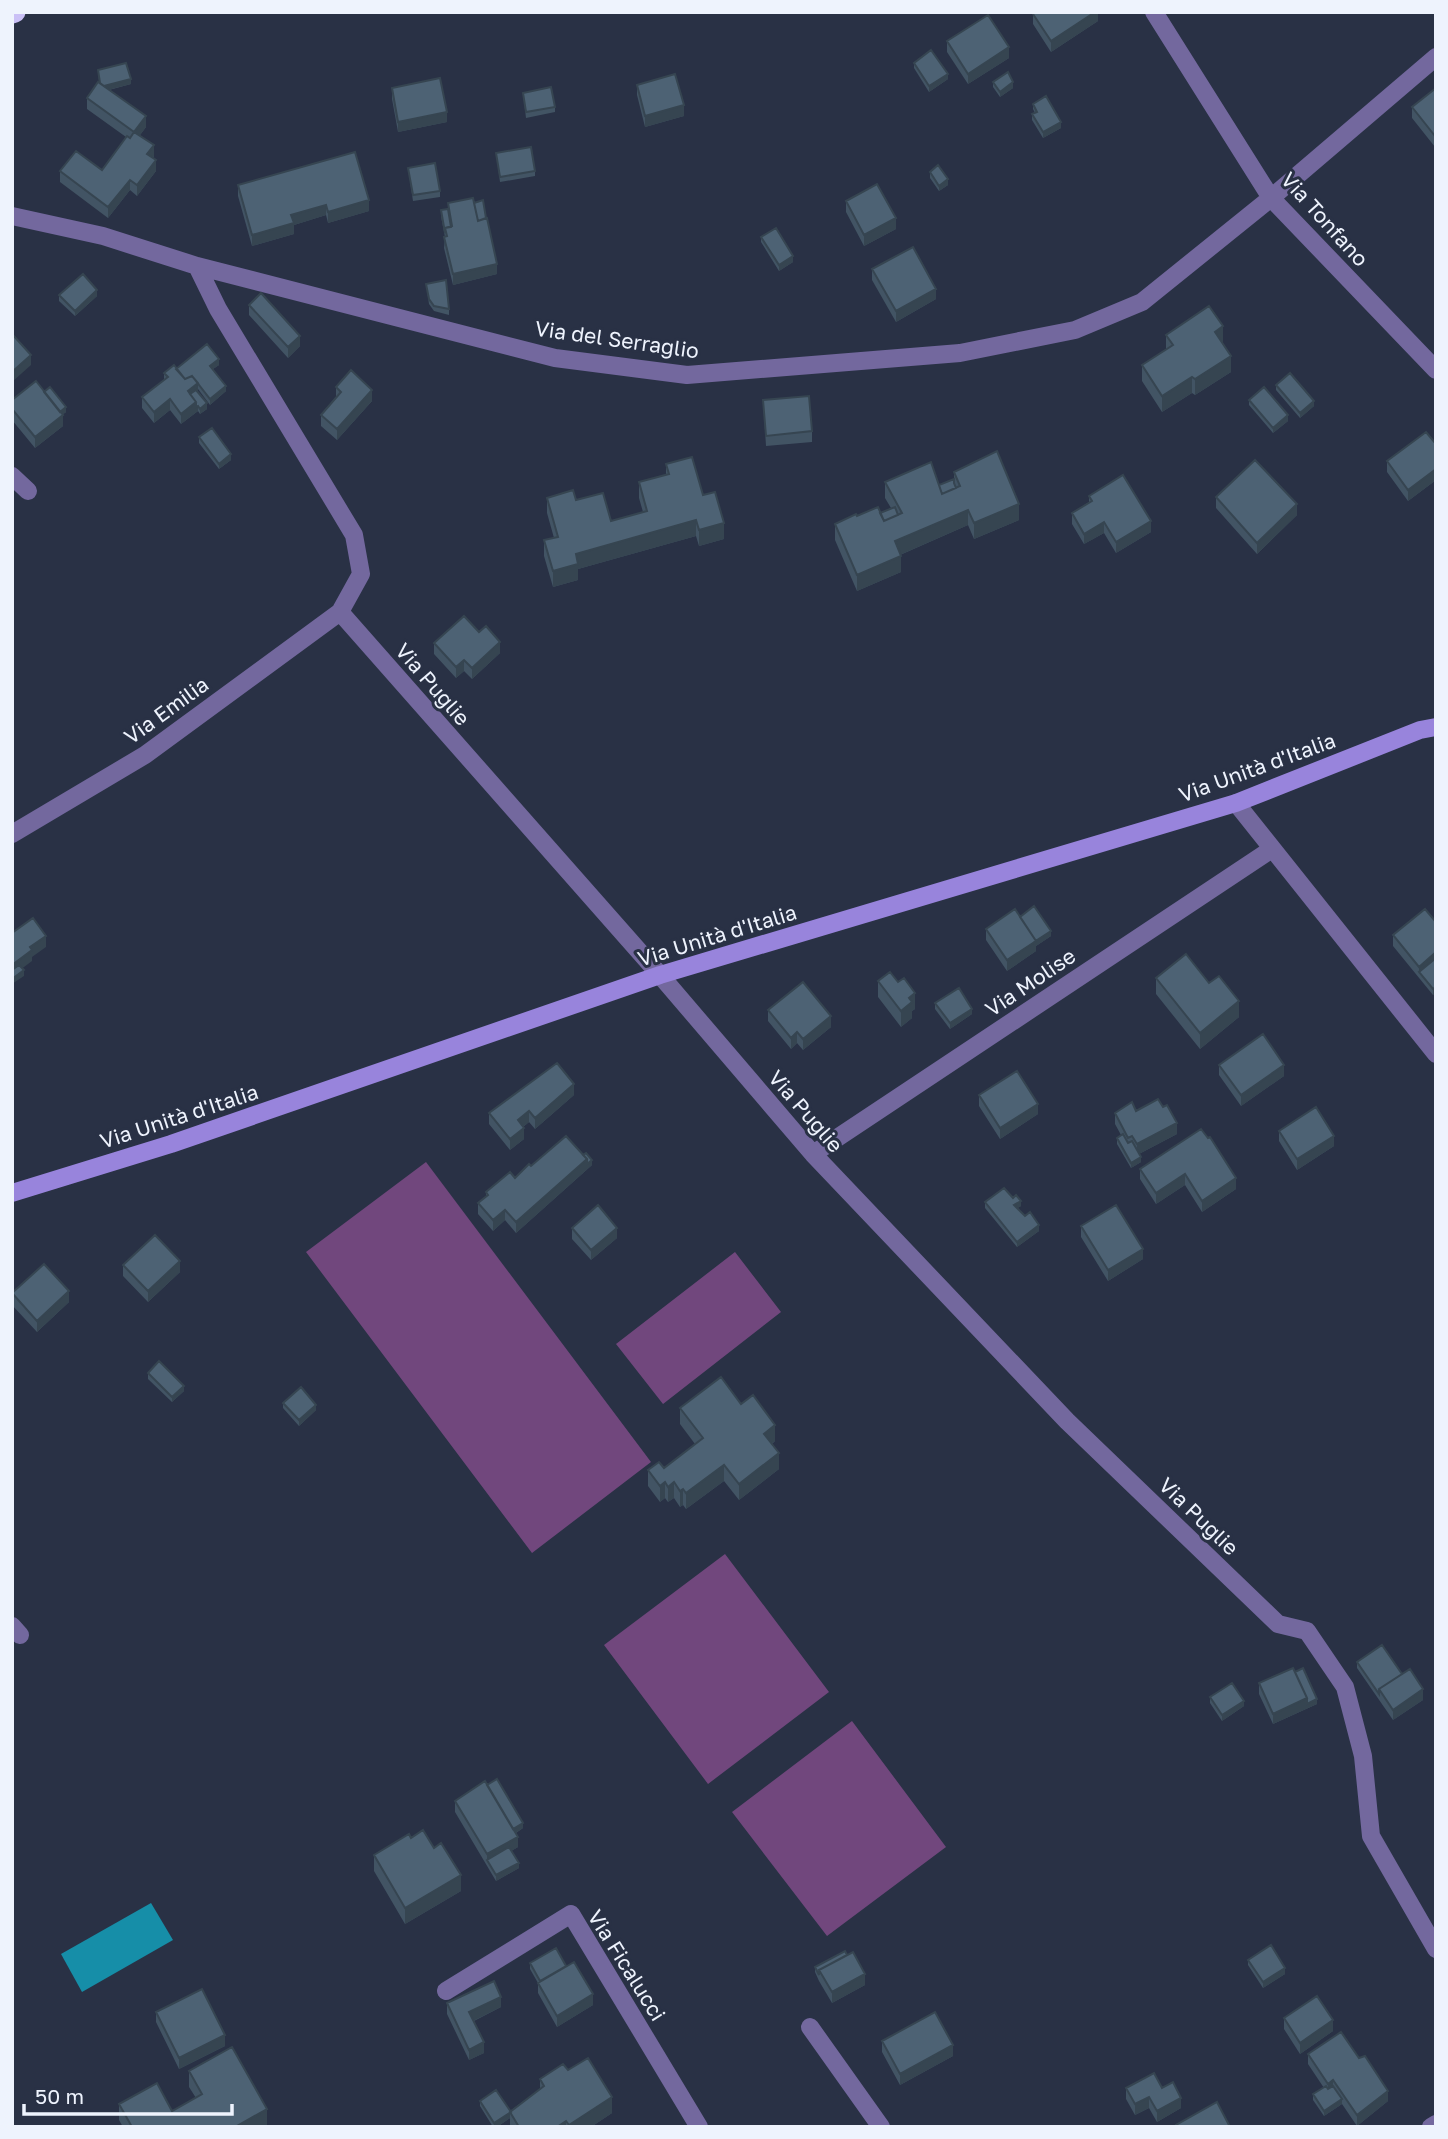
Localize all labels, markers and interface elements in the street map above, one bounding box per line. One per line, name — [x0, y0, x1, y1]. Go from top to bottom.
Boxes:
street label: Via Tonfano — [1276, 166, 1374, 272]
street label: Via del Serraglio — [533, 315, 701, 363]
street label: Via Puglie — [390, 637, 476, 731]
street label: Via Emilia — [119, 671, 213, 749]
street label: Via Unità d'Italia — [1175, 727, 1339, 807]
street label: Via Unità d'Italia — [634, 898, 800, 972]
street label: Via Molise — [980, 942, 1080, 1022]
street label: Via Puglie — [763, 1064, 849, 1158]
street label: Via Unità d'Italia — [97, 1078, 261, 1154]
street label: Via Puglie — [1154, 1472, 1244, 1560]
street label: Via Ficalucci — [583, 1905, 671, 2025]
scale bar — [24, 2072, 233, 2116]
text: 50 m — [35, 2083, 84, 2109]

